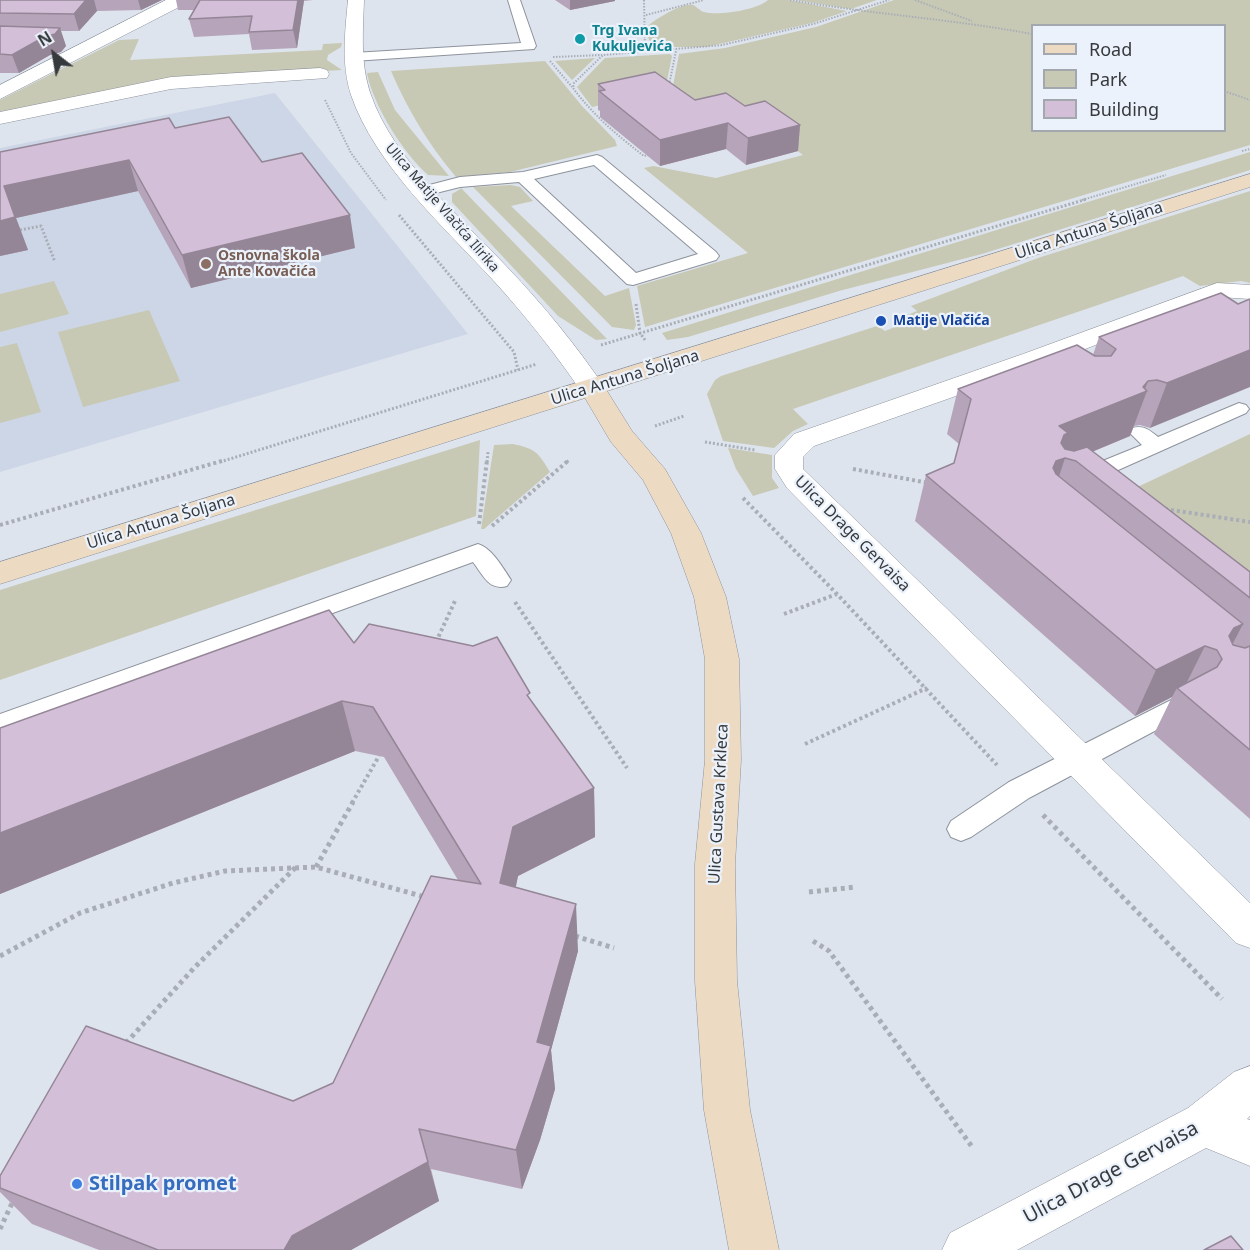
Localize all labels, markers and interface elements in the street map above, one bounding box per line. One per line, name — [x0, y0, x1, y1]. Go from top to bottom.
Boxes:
place label: Trg Ivana Kukuljevića — [592, 23, 672, 56]
north arrow — [24, 24, 84, 84]
legend — [1031, 24, 1226, 132]
text: N — [33, 26, 56, 51]
marker: Trg Ivana Kukuljevića — [573, 32, 587, 46]
text: Road — [1089, 37, 1132, 61]
text: Park — [1089, 67, 1127, 91]
text: Building — [1089, 97, 1159, 121]
street label: Ulica Matije Vlačića Ilirika — [381, 140, 503, 276]
street label: Ulica Antuna Šoljana — [1013, 198, 1165, 264]
place label: Osnovna škola Ante Kovačića — [218, 248, 320, 280]
marker: Osnovna škola Ante Kovačića — [199, 257, 213, 271]
place label: Matije Vlačića — [893, 313, 990, 329]
marker: Matije Vlačića — [874, 314, 888, 328]
street label: Ulica Antuna Šoljana — [548, 346, 702, 410]
street label: Ulica Drage Gervaisa — [790, 472, 914, 596]
street label: Ulica Antuna Šoljana — [84, 490, 238, 554]
street label: Ulica Gustava Krkleca — [705, 723, 733, 885]
street label: Ulica Drage Gervaisa — [1019, 1117, 1203, 1229]
place label: Stilpak promet — [89, 1172, 237, 1196]
marker: Stilpak promet — [70, 1177, 84, 1191]

